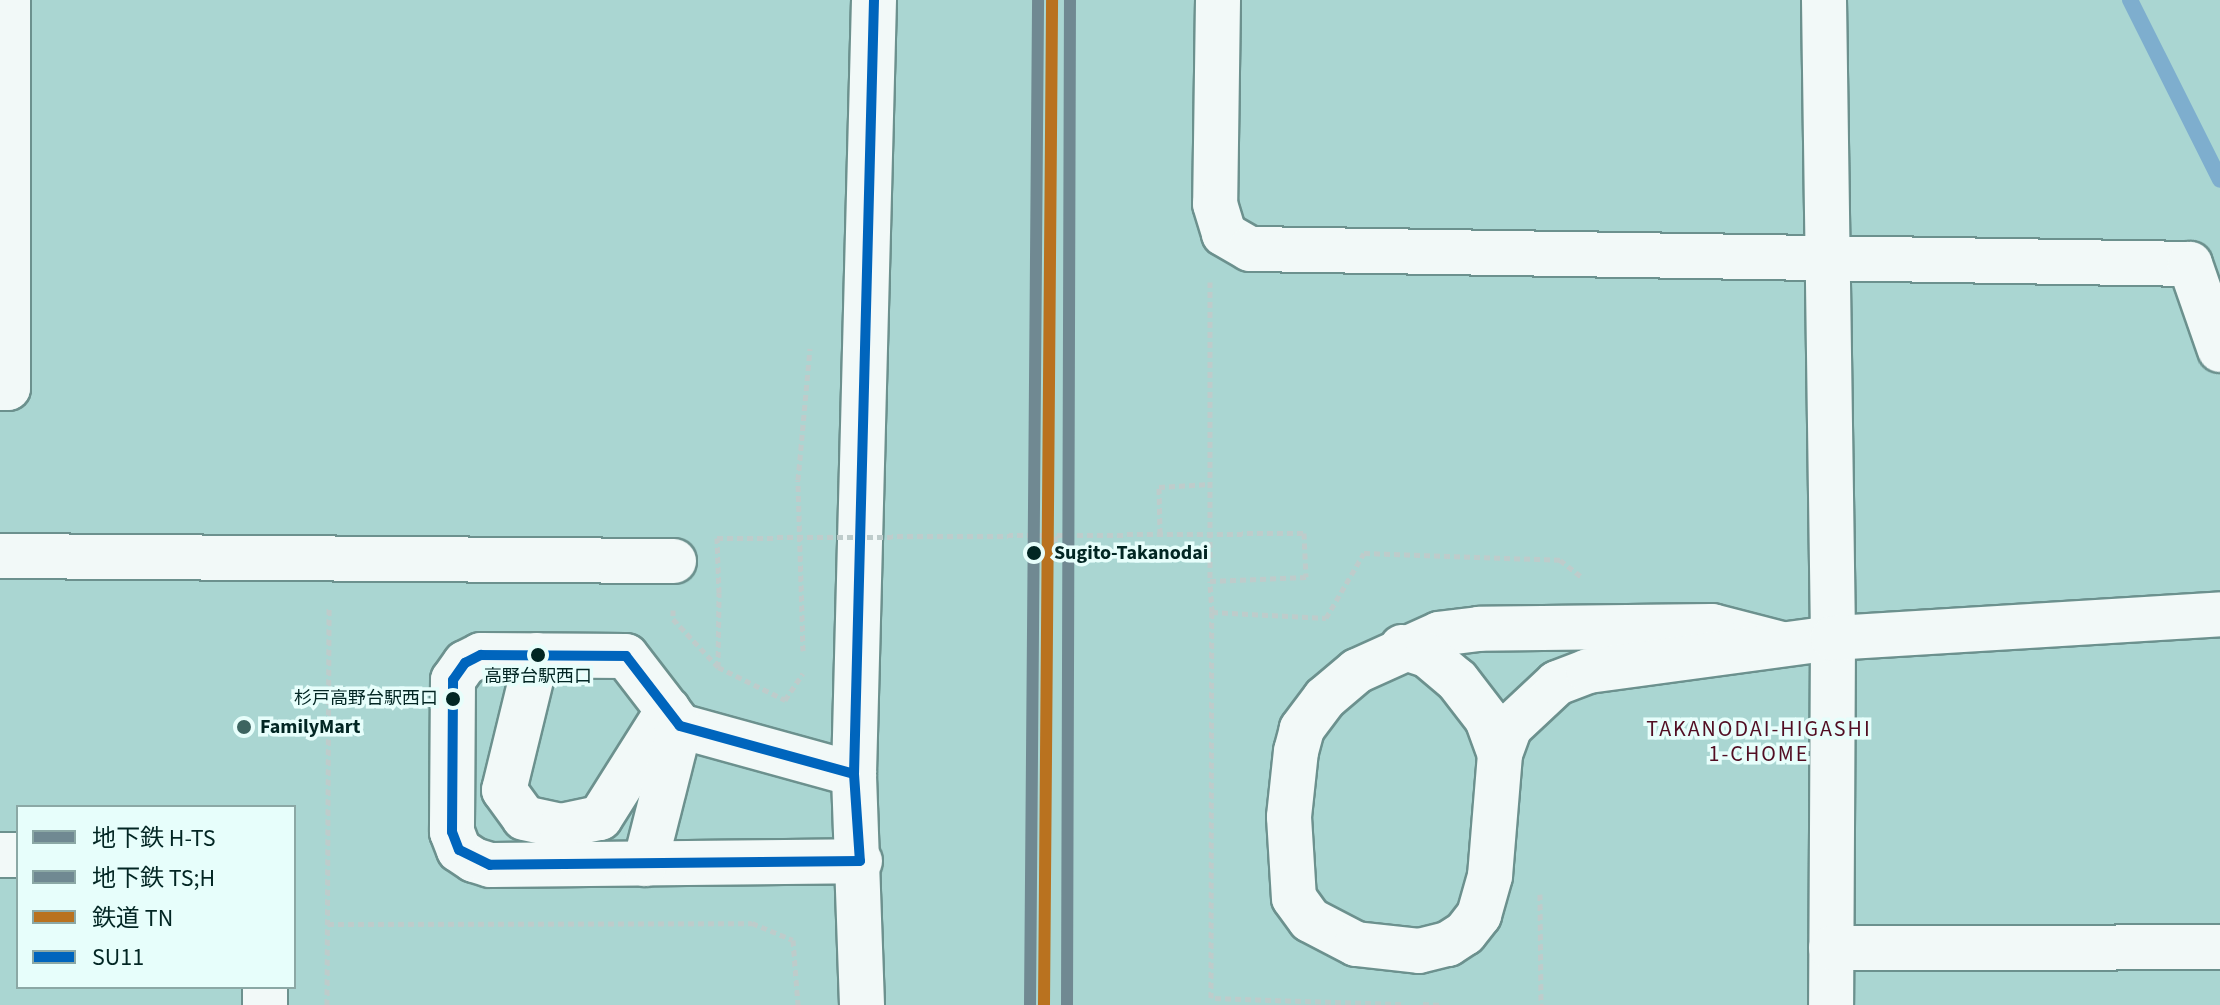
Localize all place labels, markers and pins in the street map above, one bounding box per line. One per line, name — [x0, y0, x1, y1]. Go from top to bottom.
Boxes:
marker: Sugito-Takanodai — [1021, 540, 1047, 566]
place label: Sugito-Takanodai — [1054, 541, 1208, 565]
marker: 高野台駅西口 — [530, 647, 546, 663]
place label: 高野台駅西口 — [484, 666, 592, 688]
place label: 杉戸高野台駅西口 — [294, 688, 438, 710]
marker: 杉戸高野台駅西口 — [445, 691, 461, 707]
place label: FamilyMart — [260, 715, 360, 739]
marker: FamilyMart — [235, 718, 253, 736]

